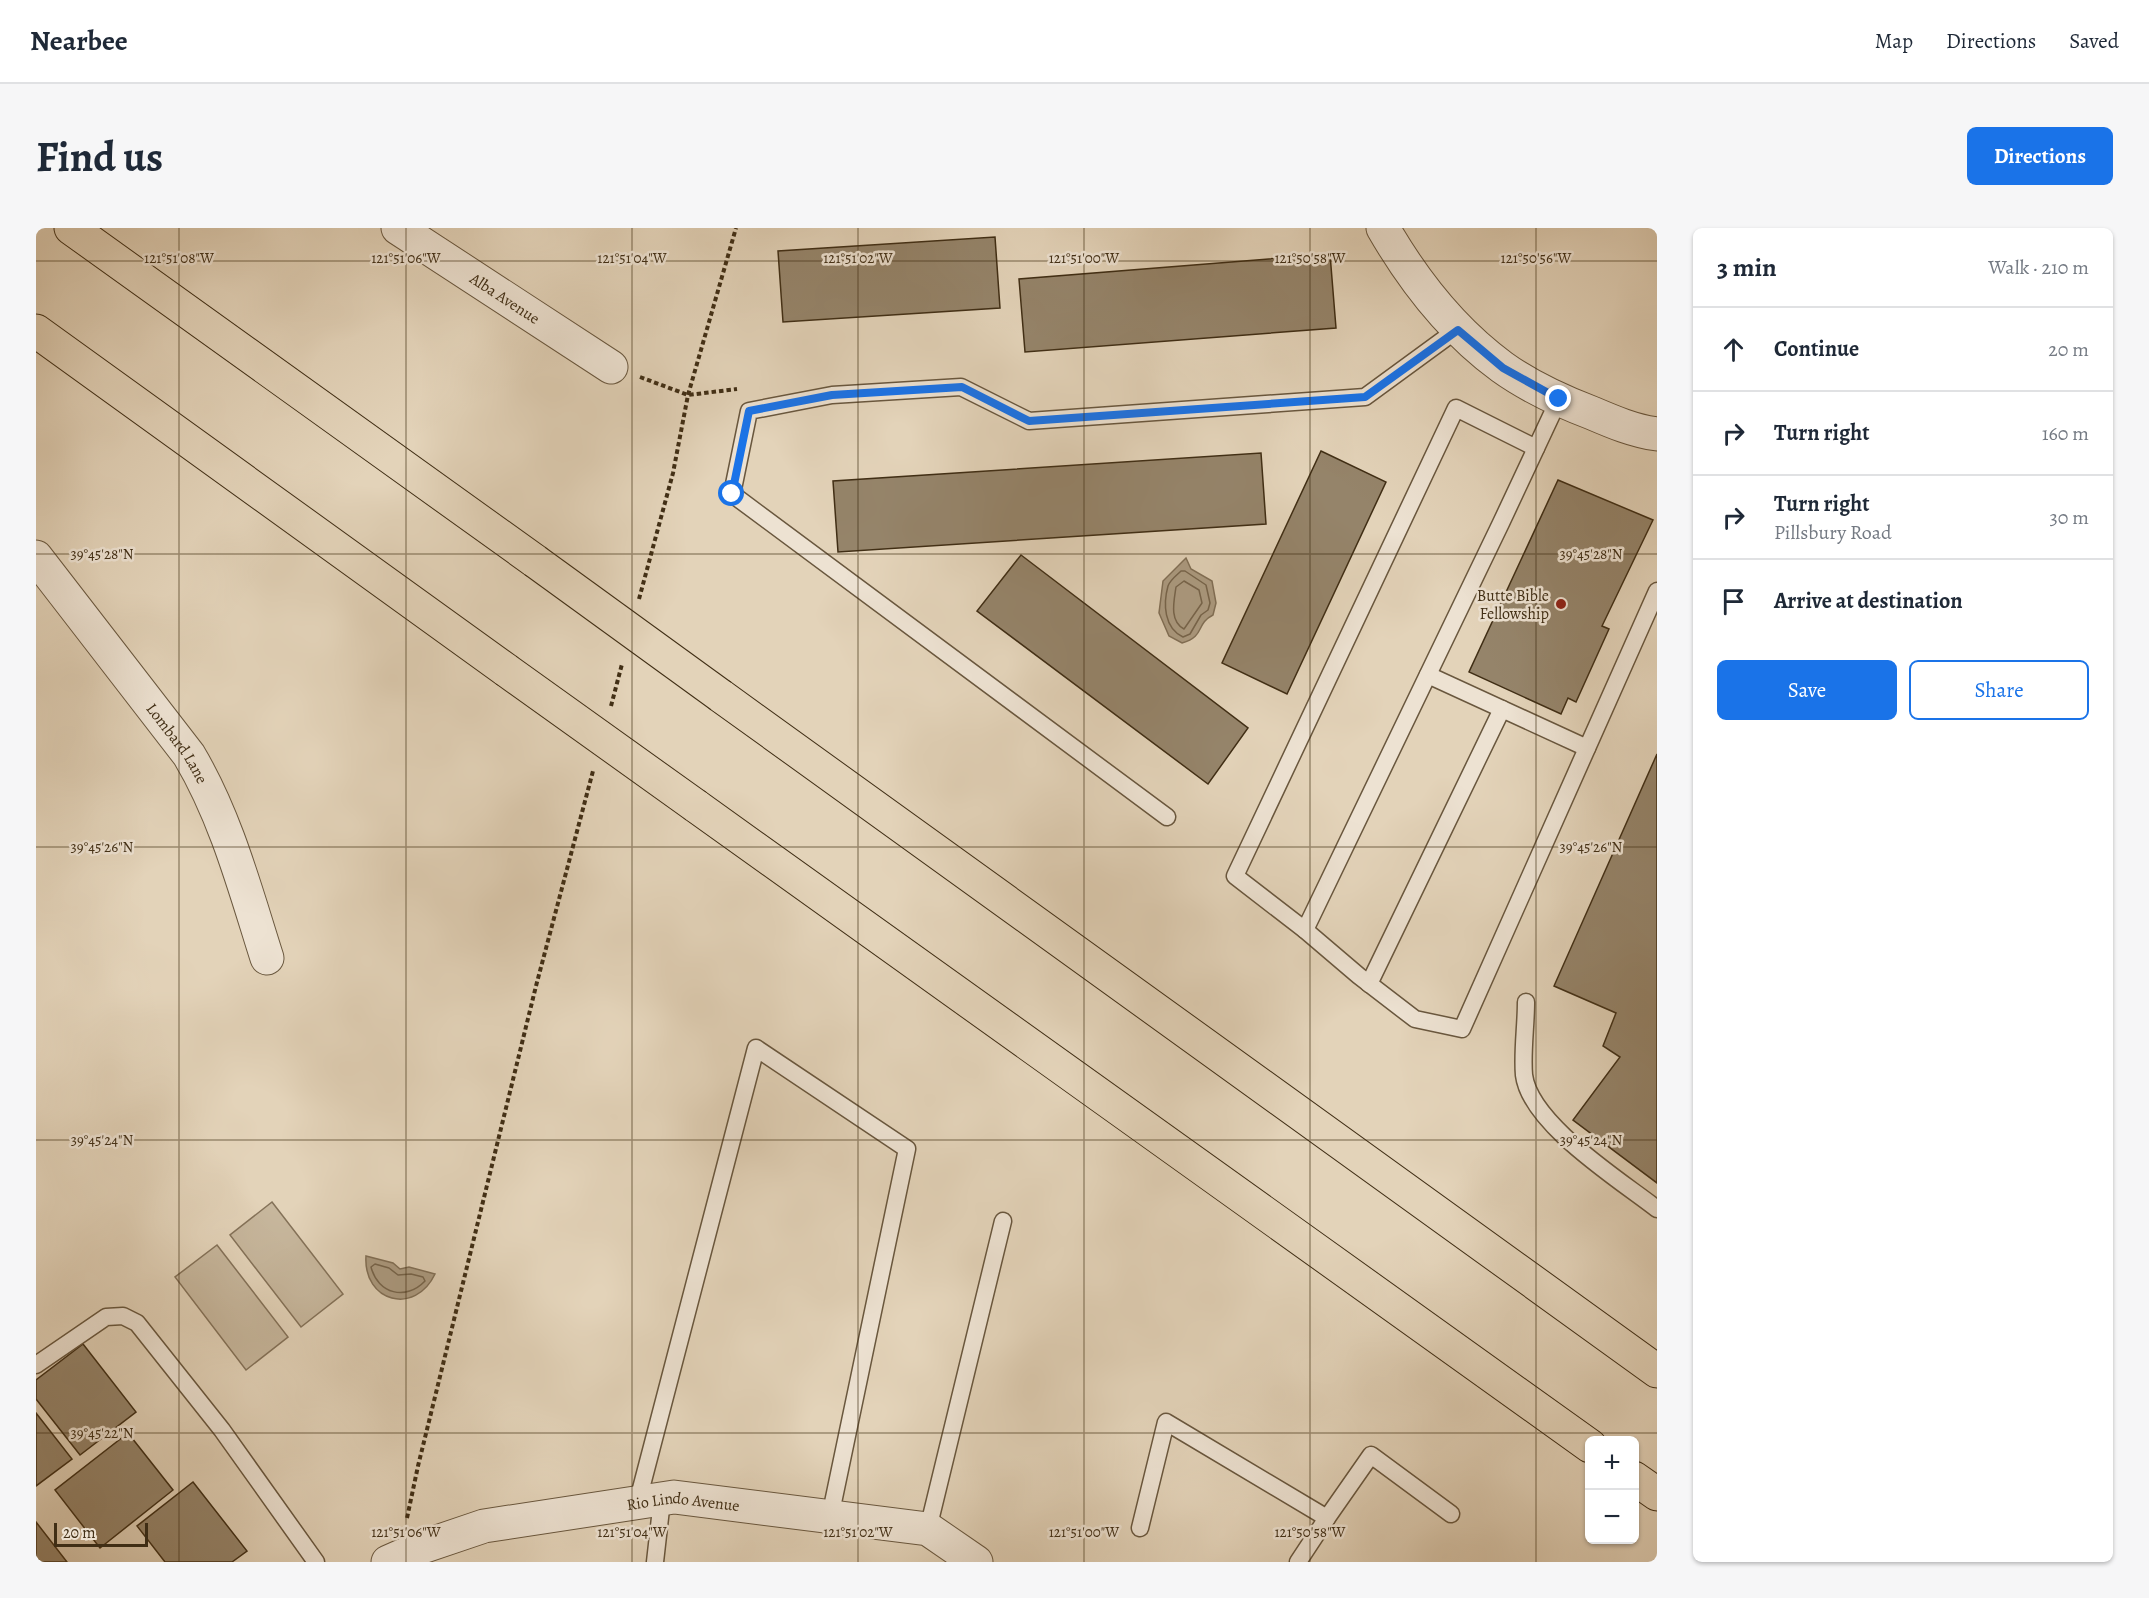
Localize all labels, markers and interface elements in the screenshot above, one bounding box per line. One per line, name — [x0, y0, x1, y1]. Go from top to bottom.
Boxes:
text: Nearbee — [30, 22, 128, 60]
text: Map — [1875, 27, 1913, 55]
text: Directions — [1946, 27, 2036, 55]
text: Saved — [2069, 27, 2119, 55]
button: Directions — [1967, 127, 2113, 185]
text: Find us — [36, 128, 163, 185]
text: 121°51'08"W — [144, 248, 214, 268]
text: 121°51'06"W — [371, 248, 441, 268]
text: 121°51'04"W — [597, 248, 667, 268]
text: 121°51'02"W — [823, 248, 893, 268]
text: 121°51'00"W — [1049, 248, 1119, 268]
text: 121°50'58"W — [1274, 248, 1346, 268]
text: 121°50'56"W — [1501, 248, 1571, 268]
text: 3 min — [1717, 250, 1777, 285]
text: Walk · 210 m — [1988, 254, 2089, 281]
street label: Alba Avenue — [465, 267, 544, 330]
icon: ahead — [1717, 333, 1750, 366]
text: Continue — [1774, 334, 1859, 364]
text: 20 m — [2048, 336, 2089, 363]
route end — [1545, 385, 1571, 411]
icon: right — [1717, 417, 1750, 450]
text: Turn right — [1774, 418, 1870, 448]
text: 160 m — [2042, 420, 2089, 447]
route start — [718, 480, 744, 506]
text: Turn right — [1774, 489, 1870, 519]
icon: right — [1717, 501, 1750, 534]
text: 30 m — [2049, 504, 2089, 531]
text: Pillsbury Road — [1774, 519, 1892, 546]
text: 39°45'28"N — [70, 544, 134, 564]
text: 39°45'28"N — [1559, 544, 1623, 564]
place label: Butte Bible Fellowship — [1477, 585, 1549, 625]
icon: arrive — [1717, 585, 1750, 618]
text: Arrive at destination — [1774, 586, 1963, 616]
marker: Butte Bible Fellowship — [1554, 597, 1568, 611]
button: Save — [1717, 660, 1897, 720]
button: Share — [1909, 660, 2089, 720]
street label: Lombard Lane — [141, 699, 213, 788]
text: 39°45'26"N — [71, 837, 134, 857]
text: 39°45'26"N — [1560, 837, 1623, 857]
text: 39°45'24"N — [71, 1130, 134, 1150]
text: 39°45'24"N — [1560, 1130, 1623, 1150]
text: 39°45'22"N — [71, 1423, 134, 1443]
map controls — [1585, 1436, 1639, 1544]
button: + — [1585, 1436, 1639, 1490]
street label: Rio Lindo Avenue — [625, 1487, 741, 1517]
button: − — [1585, 1490, 1639, 1544]
scale bar — [54, 1520, 148, 1548]
text: 20 m — [63, 1522, 96, 1544]
text: 121°51'06"W — [371, 1522, 441, 1542]
text: 121°51'04"W — [597, 1522, 667, 1542]
text: 121°51'02"W — [823, 1522, 893, 1542]
text: 121°51'00"W — [1049, 1522, 1119, 1542]
text: 121°50'58"W — [1274, 1522, 1346, 1542]

